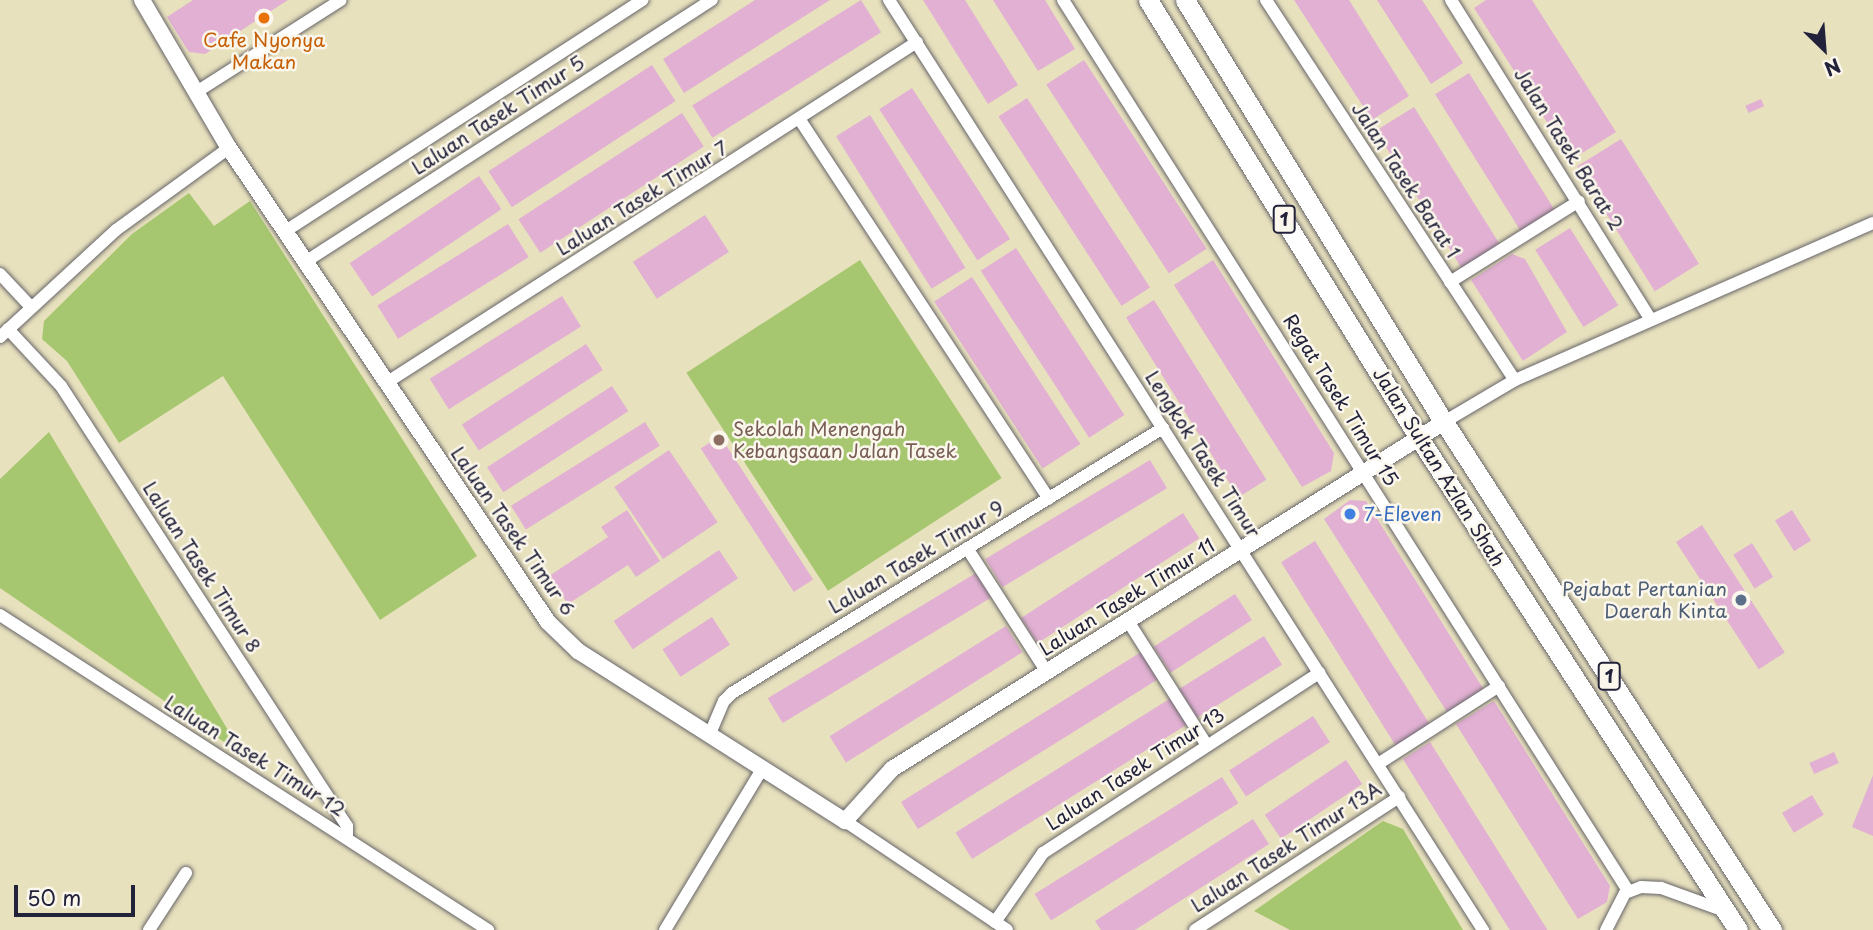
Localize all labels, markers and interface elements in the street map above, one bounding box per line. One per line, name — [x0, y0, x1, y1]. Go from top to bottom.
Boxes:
marker: Cafe Nyonya Makan — [256, 10, 272, 26]
north arrow — [1789, 14, 1859, 84]
place label: Cafe Nyonya Makan — [204, 29, 324, 73]
street label: Laluan Tasek Timur 5 — [408, 51, 588, 179]
text: N — [1820, 52, 1846, 84]
street label: Jalan Tasek Barat 2 — [1509, 63, 1629, 235]
street label: Jalan Tasek Barat 1 — [1347, 97, 1465, 263]
street label: Laluan Tasek Timur 7 — [552, 136, 732, 260]
road number: 1 — [1272, 204, 1296, 233]
street label: Regat Tasek Timur 15 — [1279, 310, 1403, 490]
street label: Jalan Sultan Azlan Shah — [1369, 364, 1509, 570]
street label: Lengkok Tasek Timur — [1140, 366, 1266, 542]
place label: Sekolah Menengah Kebangsaan Jalan Tasek — [733, 418, 958, 462]
marker: Sekolah Menengah Kebangsaan Jalan Tasek — [711, 432, 727, 448]
street label: Laluan Tasek Timur 6 — [446, 442, 580, 620]
street label: Laluan Tasek Timur 8 — [138, 477, 266, 657]
street label: Laluan Tasek Timur 9 — [825, 496, 1007, 618]
place label: 7-Eleven — [1364, 503, 1442, 525]
marker: 7-Eleven — [1342, 506, 1358, 522]
street label: Laluan Tasek Timur 11 — [1035, 533, 1219, 661]
place label: Pejabat Pertanian Daerah Kinta — [1561, 578, 1727, 622]
marker: Pejabat Pertanian Daerah Kinta — [1733, 592, 1749, 608]
road number: 1 — [1597, 662, 1621, 690]
street label: Laluan Tasek Timur 12 — [160, 691, 350, 821]
street label: Laluan Tasek Timur 13 — [1041, 703, 1229, 835]
street label: Laluan Tasek Timur 13A — [1186, 777, 1386, 917]
scale bar — [18, 870, 138, 914]
text: 50 m — [27, 881, 81, 913]

